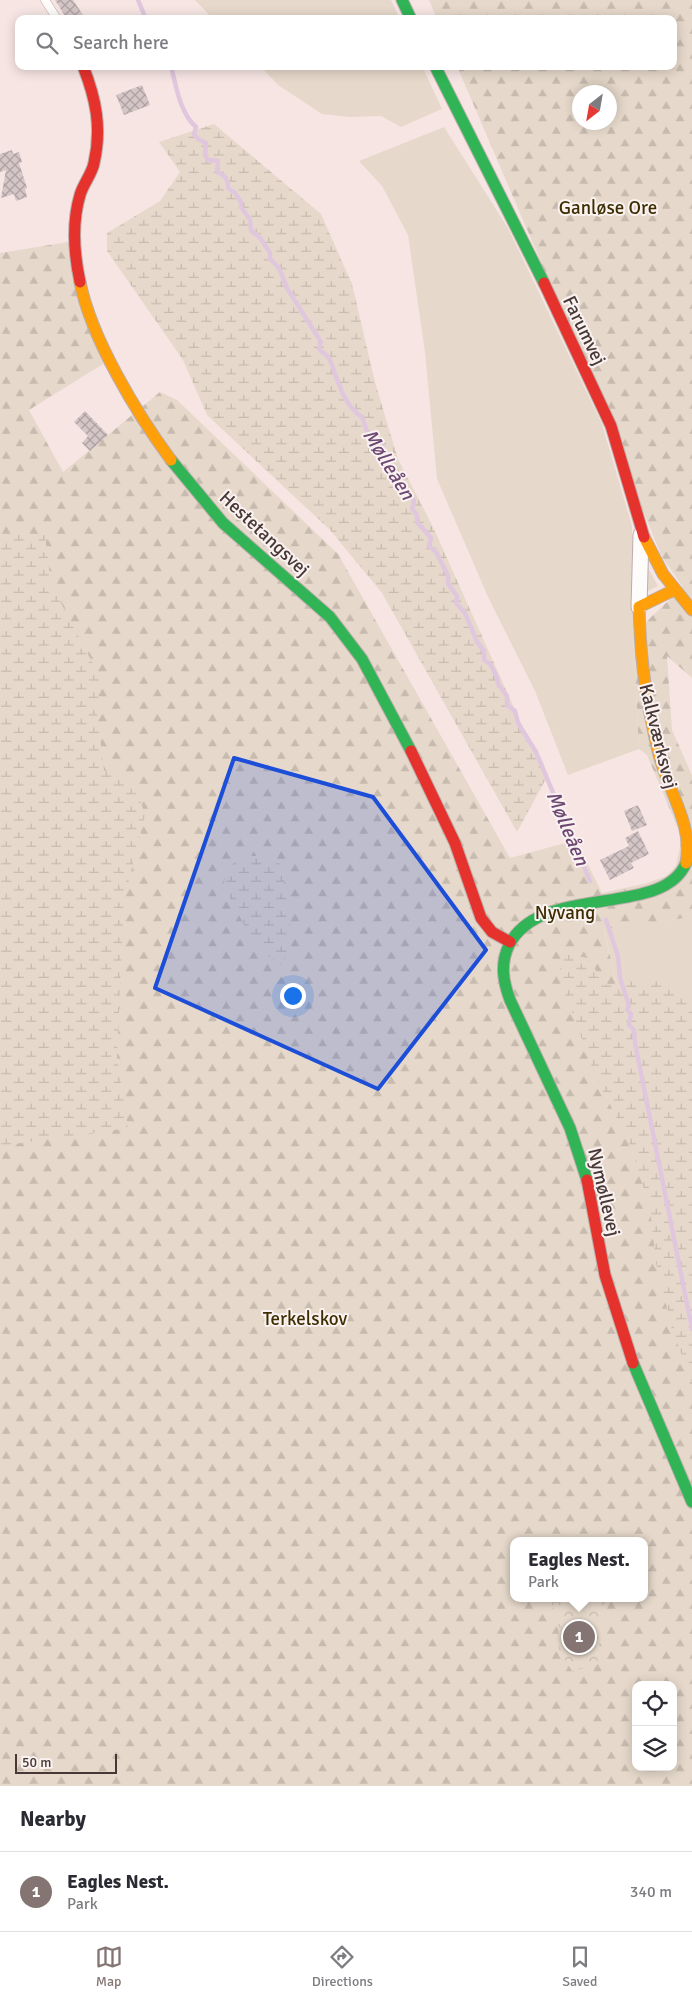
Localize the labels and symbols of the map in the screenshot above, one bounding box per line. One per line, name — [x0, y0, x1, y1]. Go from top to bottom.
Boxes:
north arrow — [572, 85, 617, 130]
park label: Ganløse Ore — [559, 196, 657, 220]
street label: Farumvej — [557, 292, 611, 369]
water label: Mølleåen — [357, 424, 421, 505]
street label: Hestetangsvej — [214, 486, 314, 582]
street label: Kalkværksvej — [633, 681, 683, 791]
water label: Mølleåen — [541, 787, 595, 870]
park label: Nyvang — [535, 901, 595, 925]
your location — [280, 983, 306, 1009]
street label: Nymøllevej — [582, 1146, 626, 1239]
park label: Terkelskov — [263, 1307, 348, 1331]
pin: 1 — [563, 1618, 595, 1656]
scale bar — [15, 1751, 118, 1774]

